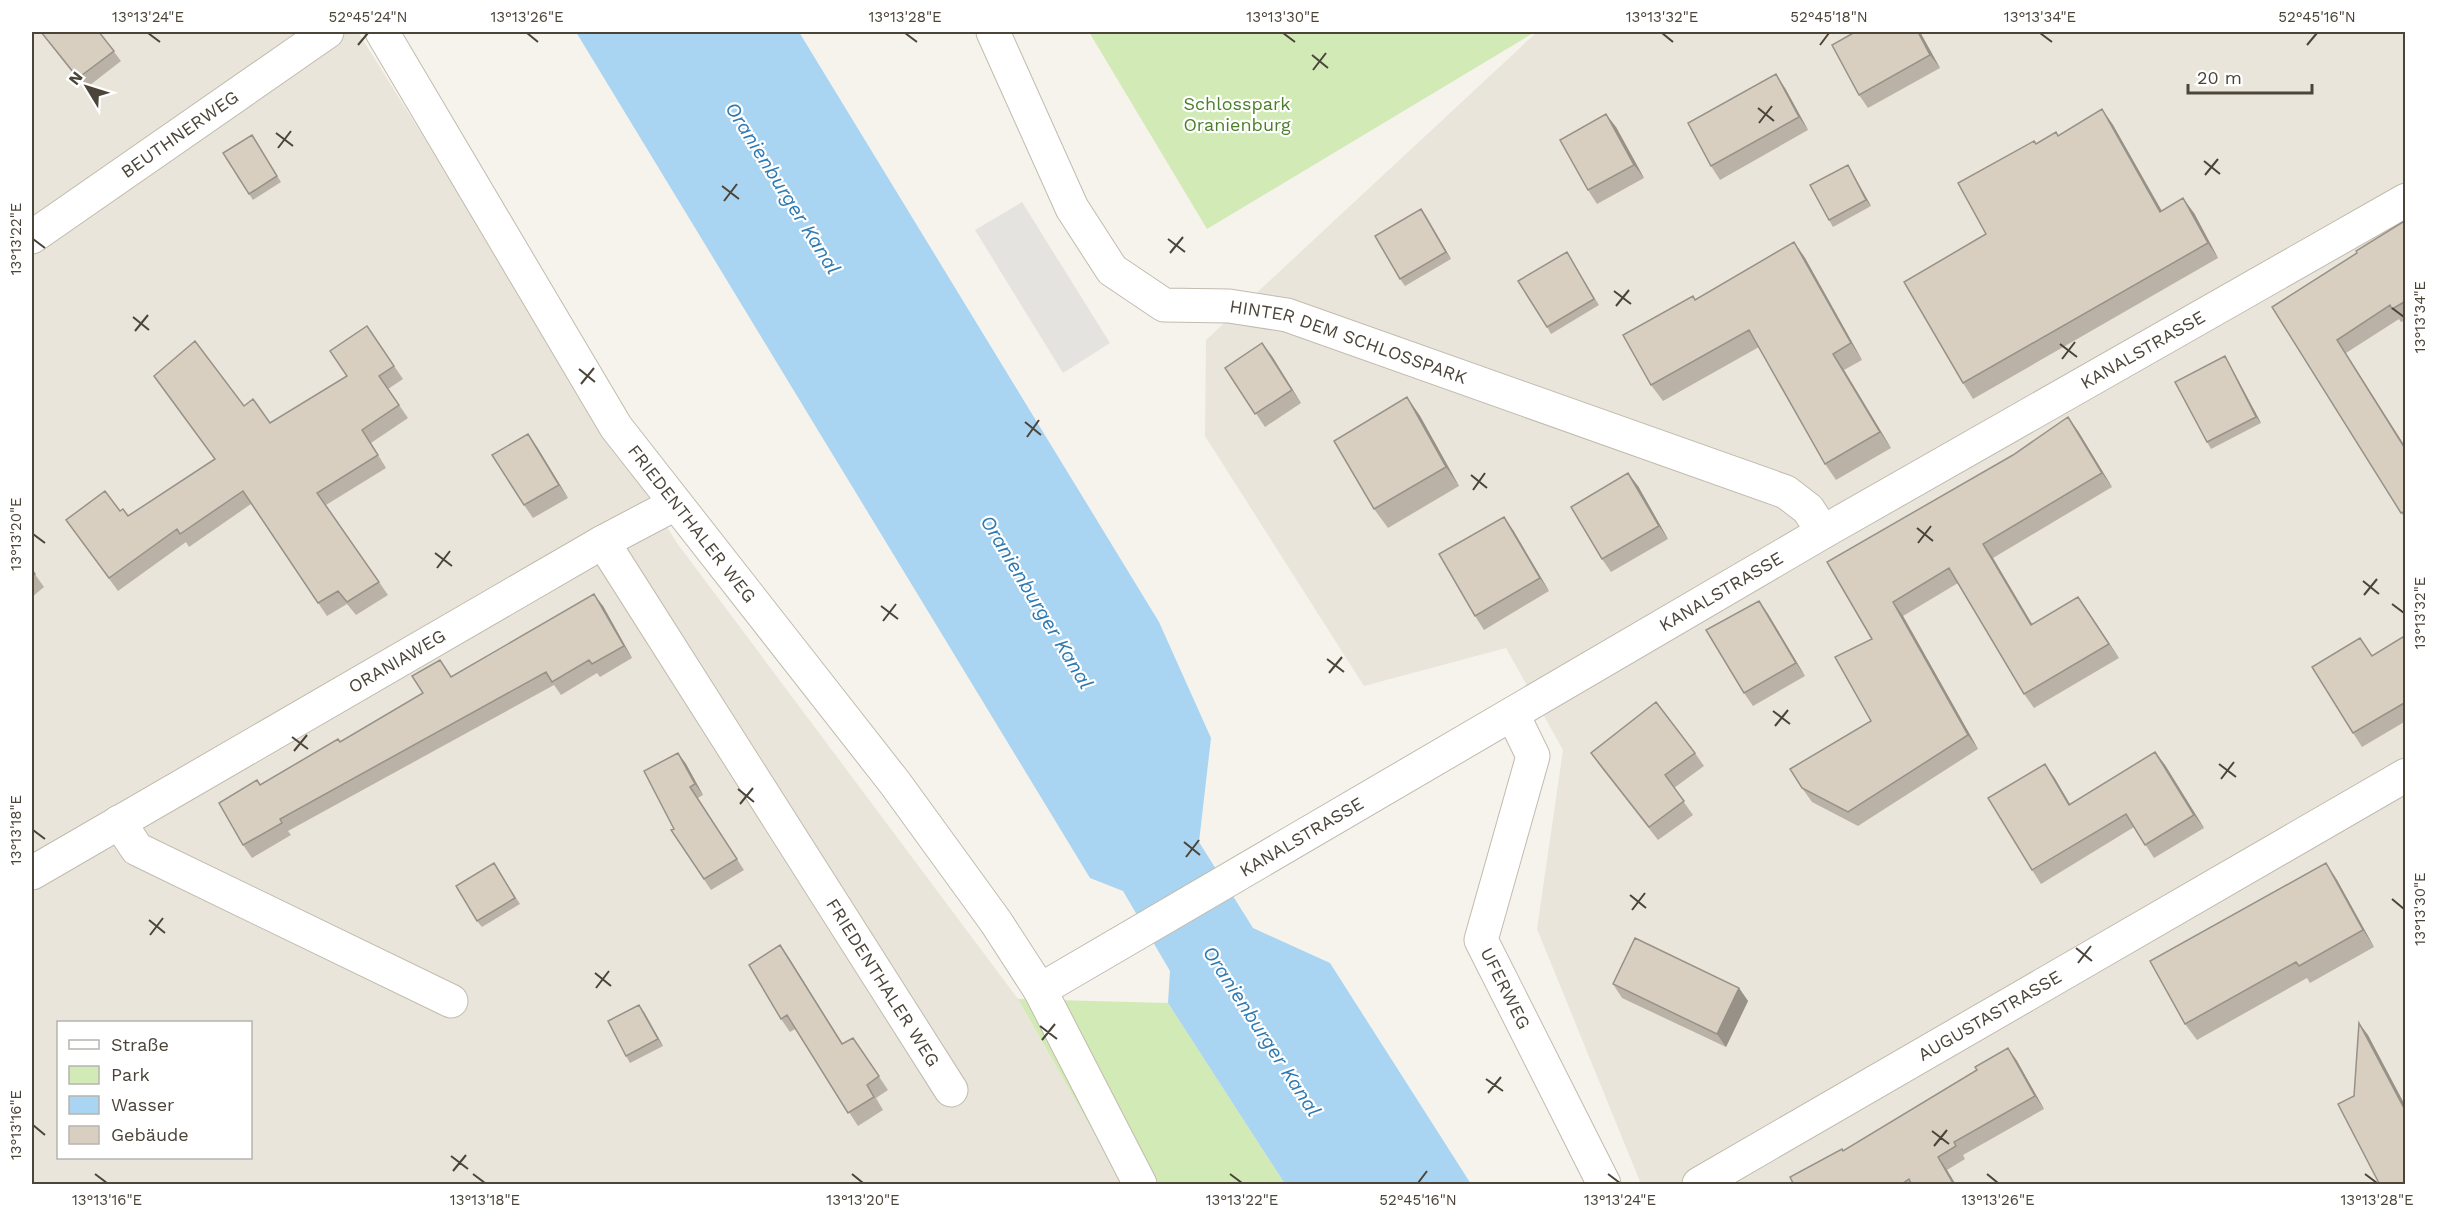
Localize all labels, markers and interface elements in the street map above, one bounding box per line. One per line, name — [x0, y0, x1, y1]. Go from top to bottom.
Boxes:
text: 13°13'24"E — [112, 8, 184, 26]
text: 52°45'24"N — [328, 8, 408, 26]
text: 13°13'26"E — [490, 8, 564, 26]
text: 13°13'28"E — [868, 8, 942, 26]
text: 13°13'30"E — [1246, 8, 1320, 26]
text: 13°13'32"E — [1626, 8, 1698, 26]
text: 52°45'18"N — [1790, 8, 1868, 26]
text: 13°13'34"E — [2004, 8, 2076, 26]
text: 52°45'16"N — [2278, 8, 2356, 26]
north arrow — [57, 57, 117, 117]
scale bar — [2188, 57, 2312, 95]
text: 20 m — [2197, 67, 2242, 88]
text: N — [64, 68, 87, 89]
street label: BEUTHNERWEG — [117, 86, 242, 182]
park label: Schlosspark Oranienburg — [1183, 93, 1291, 135]
water label: Oranienburger Kanal — [720, 97, 846, 279]
text: 13°13'22"E — [7, 203, 25, 275]
text: 13°13'34"E — [2411, 281, 2429, 353]
street label: HINTER DEM SCHLOSSPARK — [1228, 295, 1470, 388]
street label: KANALSTRASSE — [2077, 306, 2208, 393]
street label: FRIEDENTHALER WEG — [624, 440, 761, 607]
text: 13°13'20"E — [7, 497, 25, 571]
water label: Oranienburger Kanal — [976, 511, 1098, 693]
street label: KANALSTRASSE — [1655, 547, 1786, 636]
text: 13°13'32"E — [2411, 577, 2429, 649]
street label: ORANIAWEG — [345, 625, 449, 697]
street label: KANALSTRASSE — [1236, 792, 1367, 881]
text: 13°13'18"E — [7, 795, 25, 865]
text: 13°13'30"E — [2411, 872, 2429, 946]
street label: FRIEDENTHALER WEG — [822, 894, 944, 1070]
water label: Oranienburger Kanal — [1198, 941, 1326, 1121]
street label: UFERWEG — [1477, 944, 1535, 1032]
street label: AUGUSTASTRASSE — [1914, 966, 2065, 1065]
legend — [57, 1021, 252, 1159]
text: Straße — [111, 1034, 169, 1055]
text: Park — [111, 1064, 150, 1085]
text: 13°13'16"E — [7, 1090, 25, 1160]
text: Wasser — [111, 1094, 174, 1115]
text: Gebäude — [111, 1124, 189, 1145]
text: 13°13'16"E — [72, 1191, 142, 1209]
text: 13°13'18"E — [450, 1191, 520, 1209]
text: 13°13'20"E — [826, 1191, 900, 1209]
text: 13°13'22"E — [1206, 1191, 1278, 1209]
text: 52°45'16"N — [1379, 1191, 1457, 1209]
text: 13°13'24"E — [1584, 1191, 1656, 1209]
text: 13°13'26"E — [1961, 1191, 2035, 1209]
text: 13°13'28"E — [2340, 1191, 2414, 1209]

